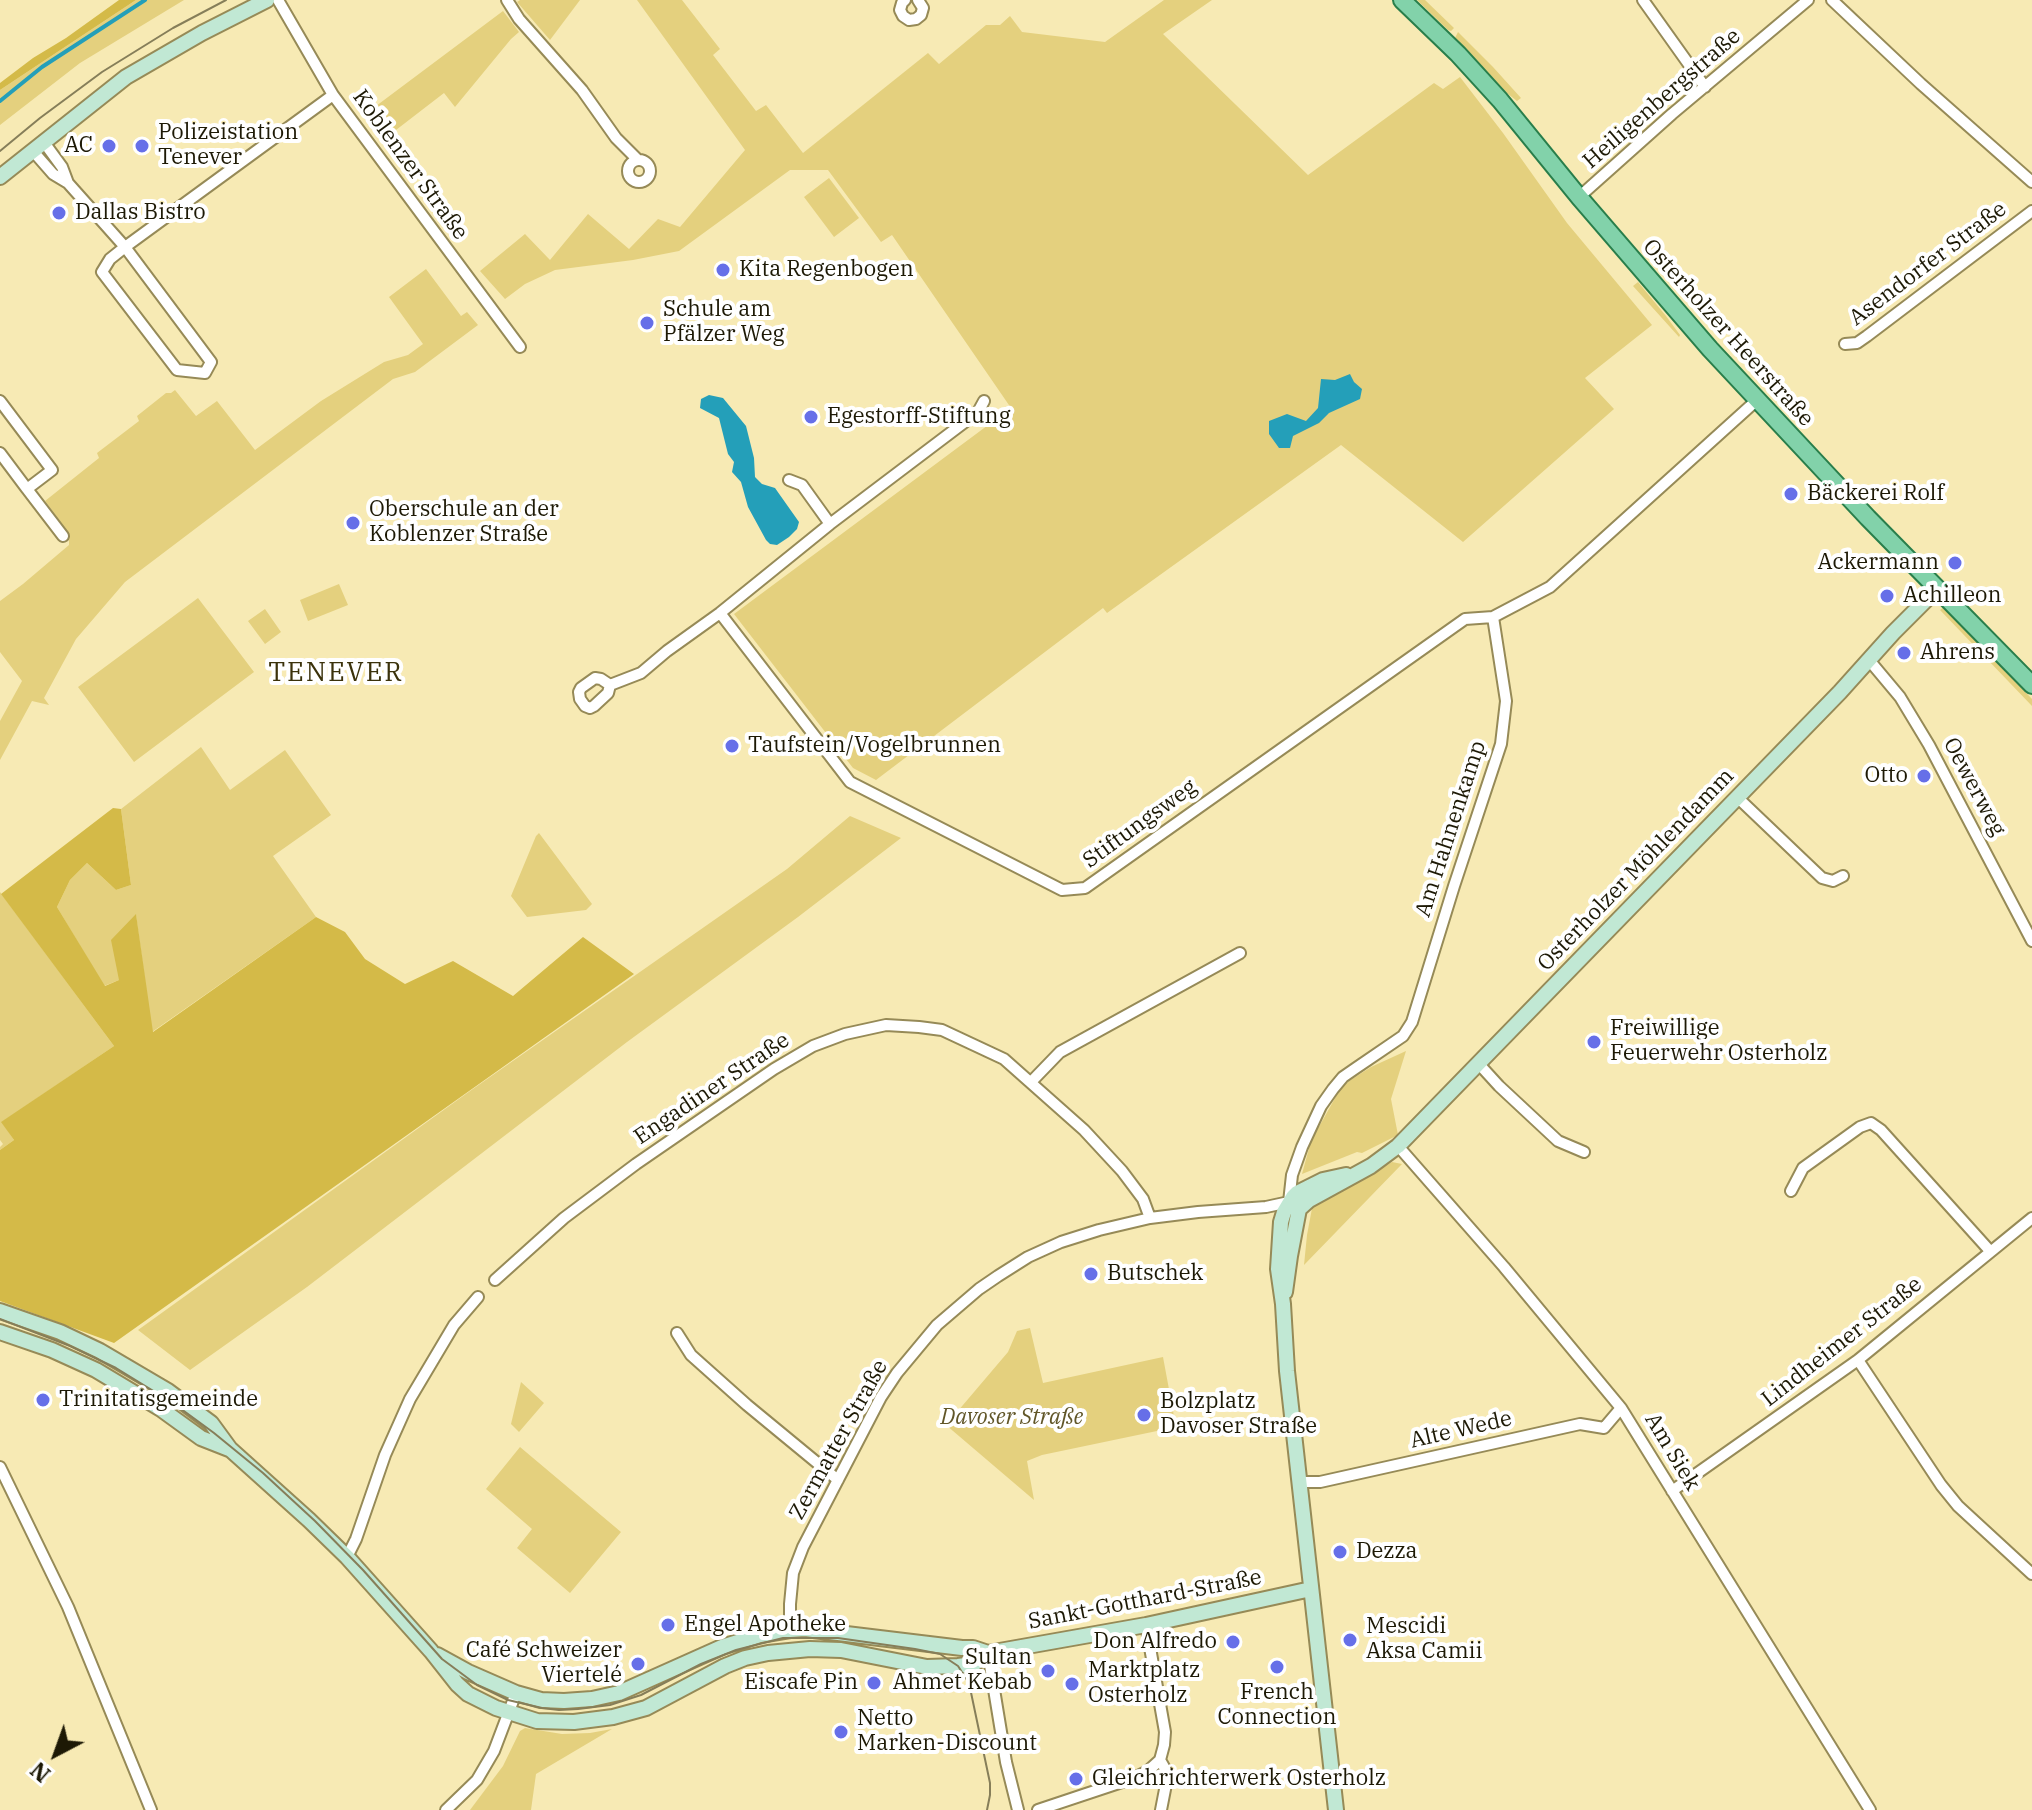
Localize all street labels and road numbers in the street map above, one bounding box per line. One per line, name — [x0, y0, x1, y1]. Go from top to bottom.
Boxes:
street label: Heiligenbergstraße — [1578, 23, 1746, 175]
street label: Koblenzer Straße — [347, 85, 473, 245]
street label: Asendorfer Straße — [1844, 196, 2012, 332]
street label: Osterholzer Heerstraße — [1637, 234, 1819, 432]
street label: Oewerweg — [1937, 733, 2011, 841]
street label: Am Hahnenkamp — [1410, 738, 1492, 920]
street label: Osterholzer Möhlendamm — [1532, 763, 1740, 977]
street label: Stiftungsweg — [1078, 774, 1202, 874]
street label: Engadiner Straße — [629, 1027, 795, 1151]
street label: Lindheimer Straße — [1757, 1271, 1927, 1413]
street label: Zermatter Straße — [784, 1356, 894, 1524]
street label: Alte Wede — [1408, 1405, 1514, 1455]
street label: Am Siek — [1639, 1408, 1705, 1496]
street label: Sankt-Gotthard-Straße — [1026, 1564, 1264, 1636]

